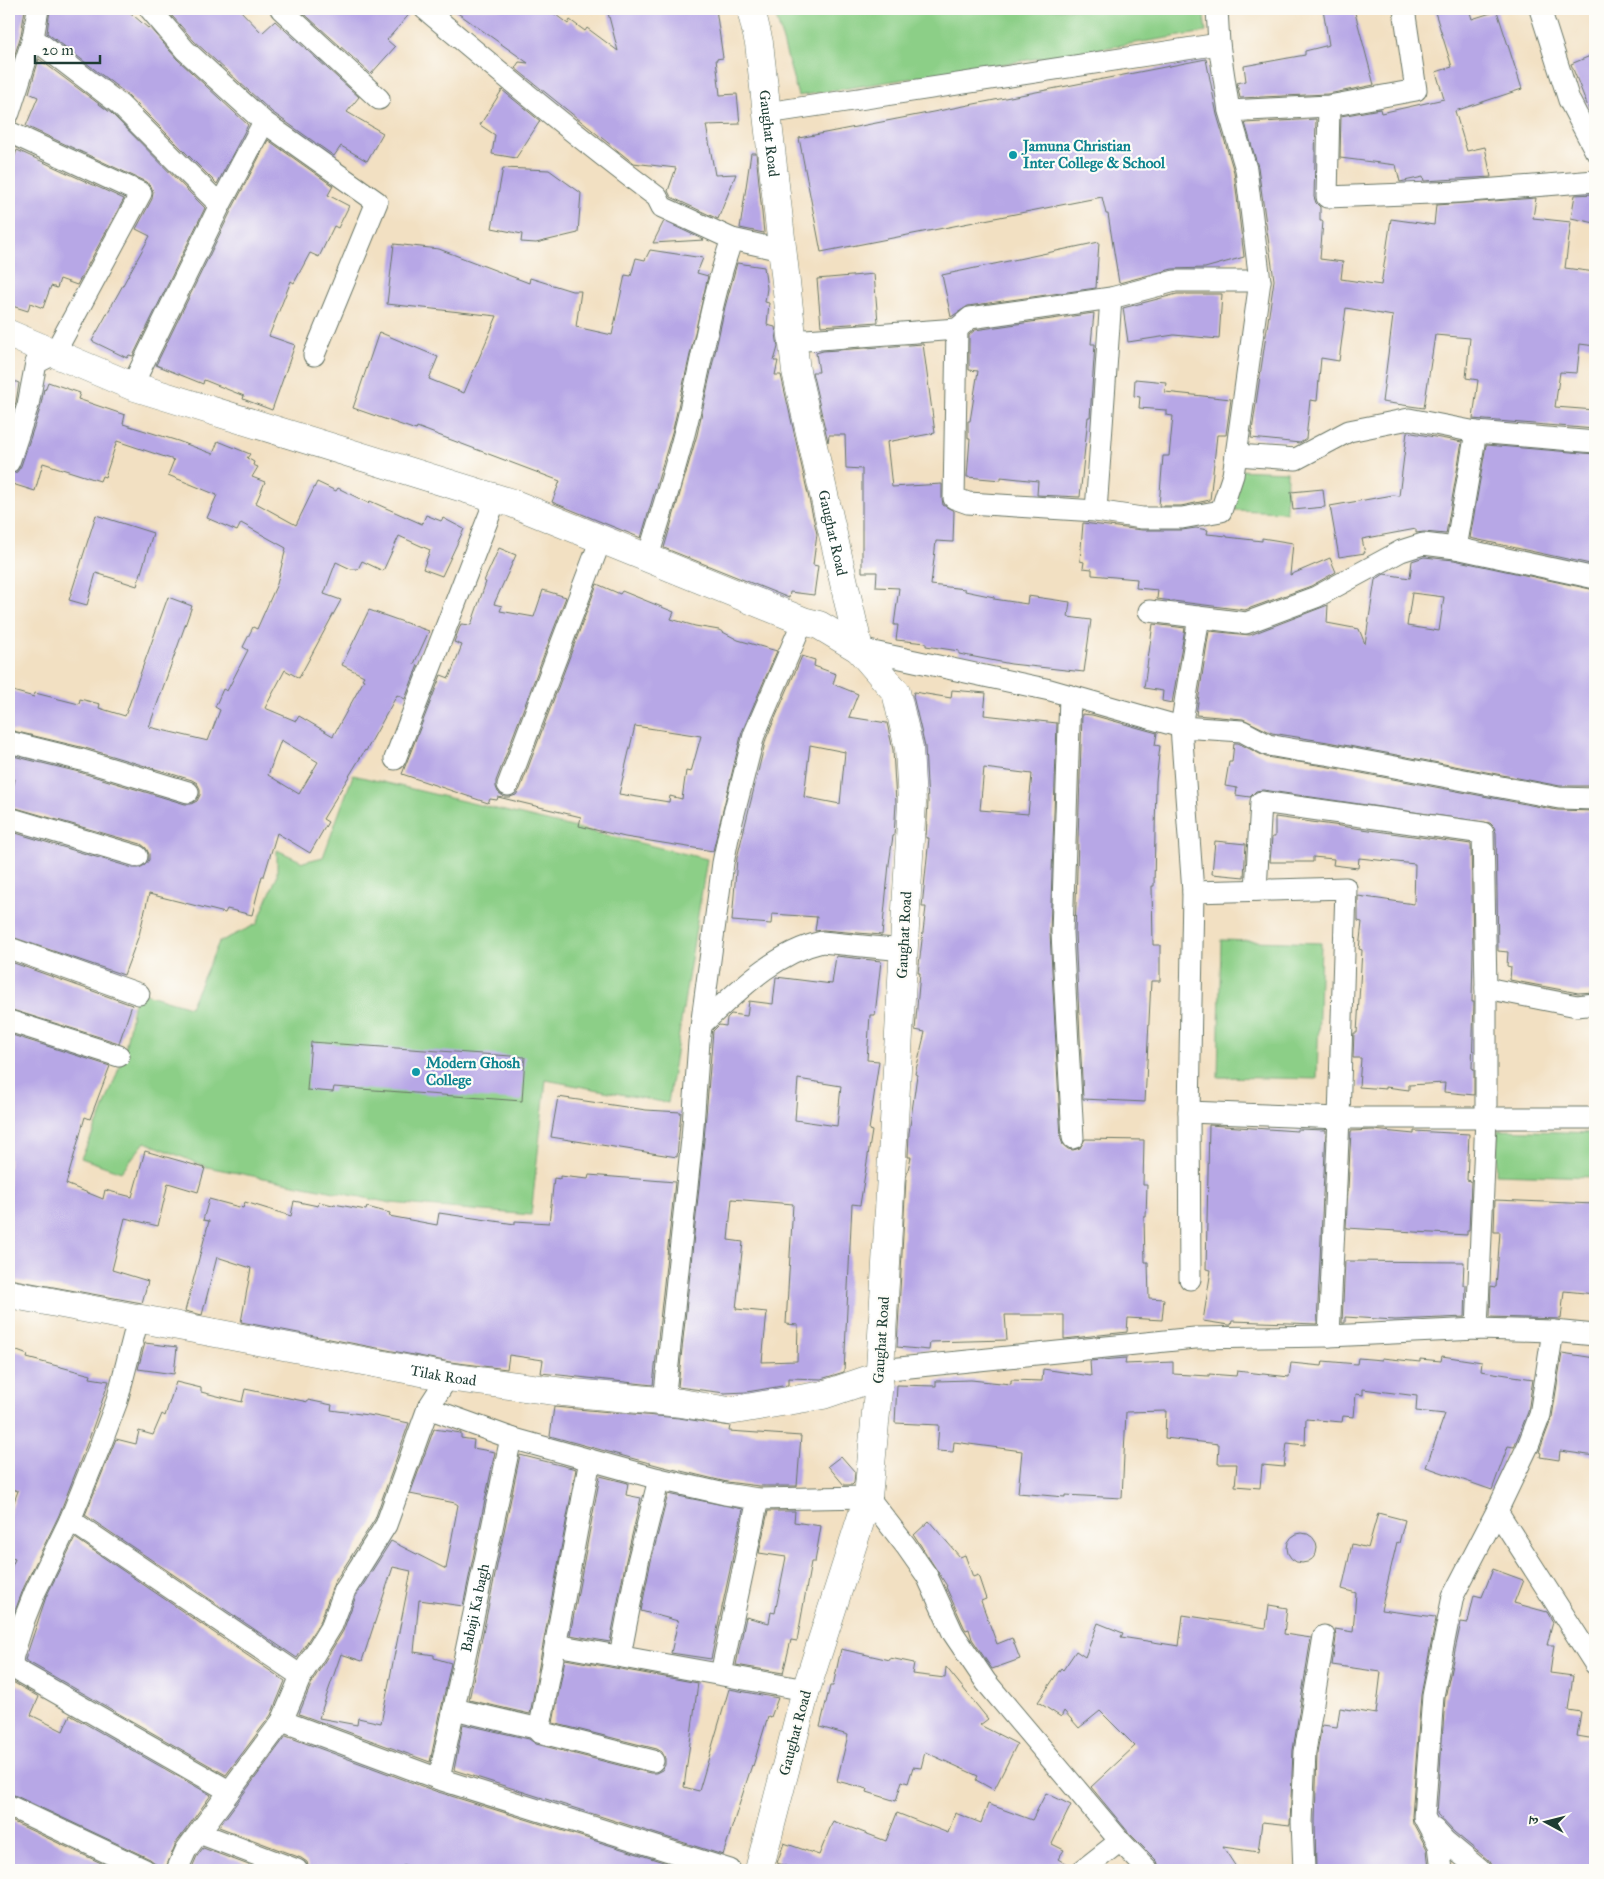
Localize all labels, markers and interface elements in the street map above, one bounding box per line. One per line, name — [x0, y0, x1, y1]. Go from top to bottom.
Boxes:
scale bar — [35, 32, 100, 64]
text: 20 m — [42, 41, 74, 59]
street label: Gaughat Road — [755, 89, 783, 178]
place label: Jamuna Christian Inter College & School — [1021, 137, 1166, 173]
marker: Jamuna Christian Inter College & School — [1007, 149, 1019, 161]
street label: Gaughat Road — [814, 488, 851, 578]
street label: Gaughat Road — [893, 890, 915, 979]
place label: Modern Ghosh College — [426, 1054, 521, 1090]
marker: Modern Ghosh College — [410, 1066, 422, 1078]
street label: Gaughat Road — [869, 1295, 893, 1384]
street label: Tilak Road — [409, 1361, 478, 1390]
street label: Babaji Ka bagh — [457, 1561, 493, 1654]
street label: Gaughat Road — [775, 1688, 815, 1778]
north arrow — [1522, 1796, 1572, 1846]
text: उ — [1525, 1815, 1543, 1826]

